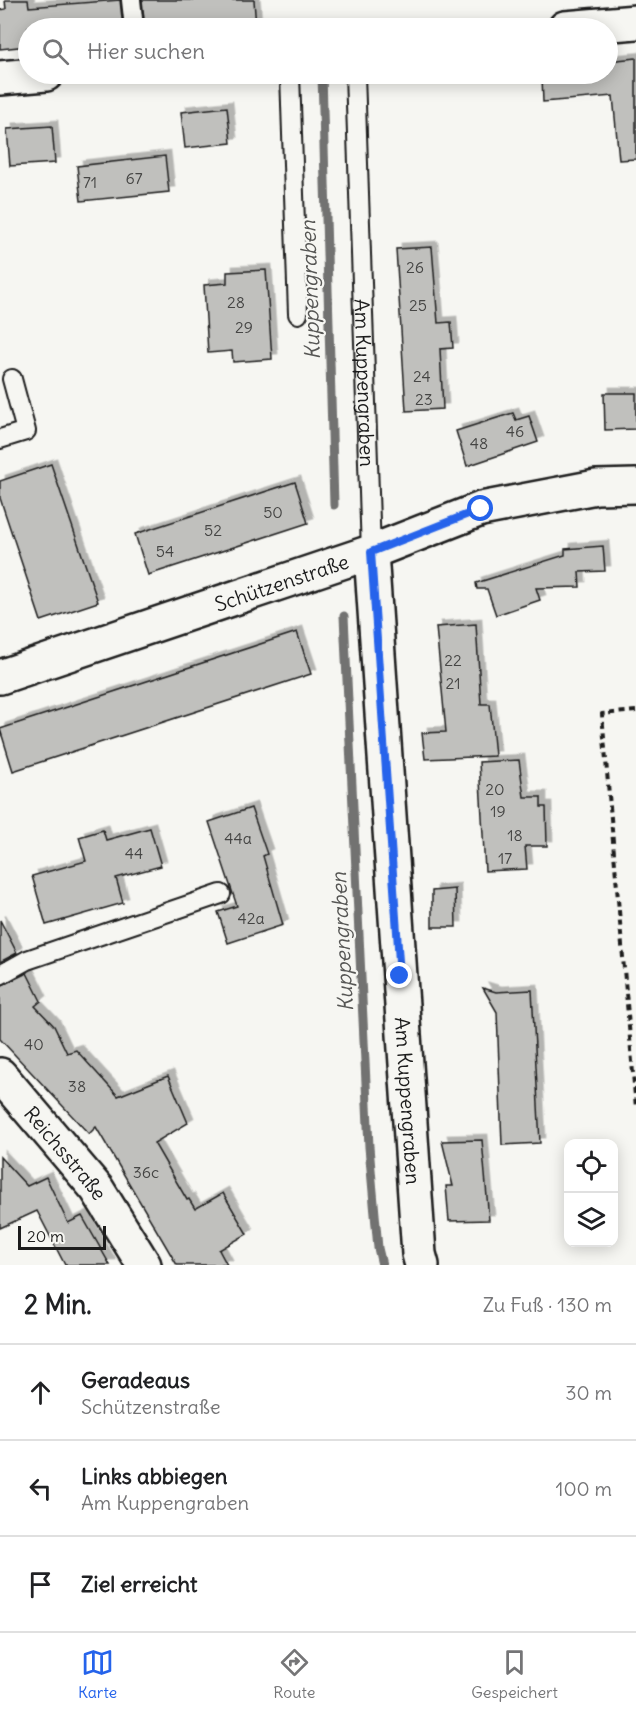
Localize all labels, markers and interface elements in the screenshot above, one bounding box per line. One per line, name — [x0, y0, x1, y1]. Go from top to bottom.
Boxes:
search box — [18, 18, 618, 84]
icon: search — [39, 35, 72, 68]
text: Hier suchen — [87, 37, 205, 65]
house number: 67 — [125, 168, 143, 188]
house number: 71 — [83, 172, 97, 192]
water label: Kuppengraben — [294, 219, 326, 360]
house number: 26 — [406, 257, 424, 277]
house number: 28 — [227, 292, 245, 312]
house number: 25 — [409, 295, 427, 315]
street label: Am Kuppengraben — [350, 298, 381, 467]
house number: 29 — [235, 317, 253, 337]
house number: 24 — [413, 366, 431, 386]
house number: 23 — [415, 389, 433, 409]
house number: 46 — [506, 421, 524, 441]
house number: 48 — [470, 433, 488, 453]
route start — [467, 495, 493, 521]
house number: 50 — [263, 502, 283, 522]
house number: 52 — [204, 520, 222, 540]
house number: 54 — [156, 541, 174, 561]
street label: Schützenstraße — [211, 548, 352, 616]
house number: 22 — [444, 650, 462, 670]
house number: 21 — [445, 673, 461, 693]
house number: 20 — [485, 779, 505, 799]
house number: 19 — [490, 801, 506, 821]
house number: 18 — [507, 825, 523, 845]
house number: 44a — [224, 828, 252, 848]
house number: 44 — [125, 843, 143, 863]
house number: 17 — [498, 848, 512, 868]
water label: Kuppengraben — [325, 871, 359, 1012]
house number: 42a — [237, 908, 265, 928]
route end — [386, 962, 412, 988]
street label: Am Kuppengraben — [390, 1016, 427, 1185]
house number: 40 — [24, 1034, 44, 1054]
house number: 38 — [68, 1076, 86, 1096]
street label: Reichsstraße — [19, 1101, 113, 1204]
map controls — [564, 1139, 618, 1247]
button: locate — [564, 1139, 618, 1193]
house number: 36c — [133, 1162, 159, 1182]
button: layers — [564, 1193, 618, 1247]
scale bar — [18, 1223, 106, 1250]
text: 20 m — [27, 1226, 64, 1246]
text: 2 Min. — [24, 1288, 92, 1321]
text: Zu Fuß · 130 m — [483, 1292, 612, 1317]
text: Geradeaus — [81, 1366, 190, 1394]
icon: ahead — [24, 1376, 57, 1409]
text: 30 m — [565, 1380, 612, 1405]
text: Schützenstraße — [81, 1394, 221, 1419]
text: Links abbiegen — [81, 1462, 228, 1490]
icon: left — [24, 1472, 57, 1505]
text: 100 m — [555, 1476, 612, 1501]
text: Am Kuppengraben — [81, 1490, 249, 1515]
icon: arrive — [24, 1568, 57, 1601]
text: Ziel erreicht — [81, 1570, 198, 1598]
tab: Karte — [78, 1646, 117, 1702]
tab: Route — [273, 1646, 315, 1702]
tab: Gespeichert — [471, 1646, 558, 1702]

